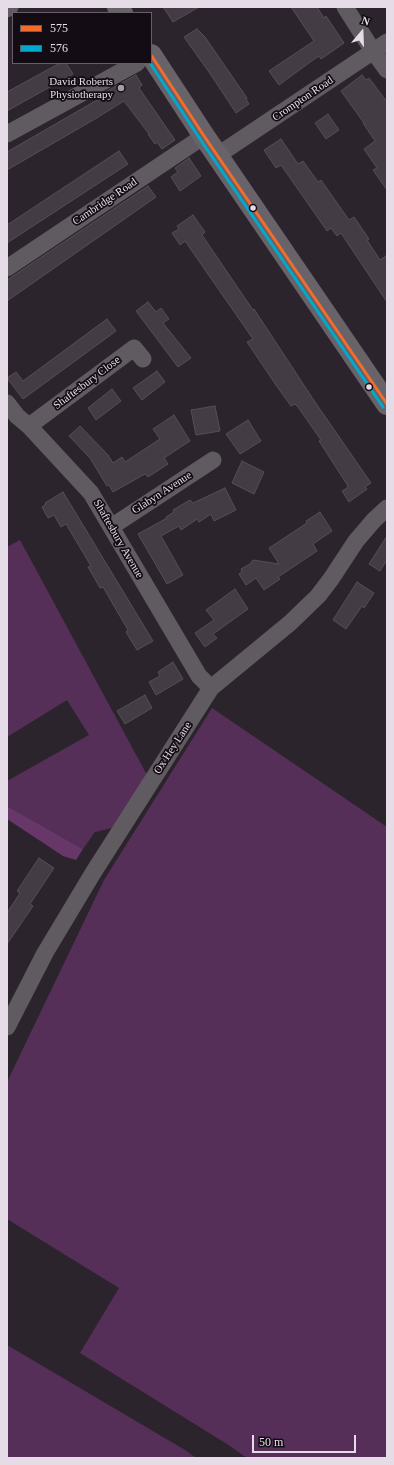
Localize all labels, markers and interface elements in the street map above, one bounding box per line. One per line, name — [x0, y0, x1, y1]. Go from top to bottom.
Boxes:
legend — [12, 12, 152, 64]
north arrow — [342, 12, 382, 52]
text: N — [360, 14, 372, 28]
text: 575 — [50, 21, 68, 35]
text: 576 — [50, 41, 68, 55]
street label: Crompton Road — [270, 74, 336, 124]
place label: David Roberts Physiotherapy — [49, 75, 113, 101]
marker: David Roberts Physiotherapy — [116, 83, 126, 93]
street label: Cambridge Road — [70, 176, 140, 228]
unlabelled marker — [248, 203, 258, 213]
street label: Shaftesbury Close — [51, 354, 123, 412]
unlabelled marker — [364, 382, 374, 392]
street label: Glabyn Avenue — [130, 469, 194, 517]
street label: Shaftesbury Avenue — [90, 497, 146, 581]
street label: Ox Hey Lane — [151, 720, 195, 776]
scale bar — [254, 1427, 358, 1453]
text: 50 m — [259, 1435, 283, 1449]

